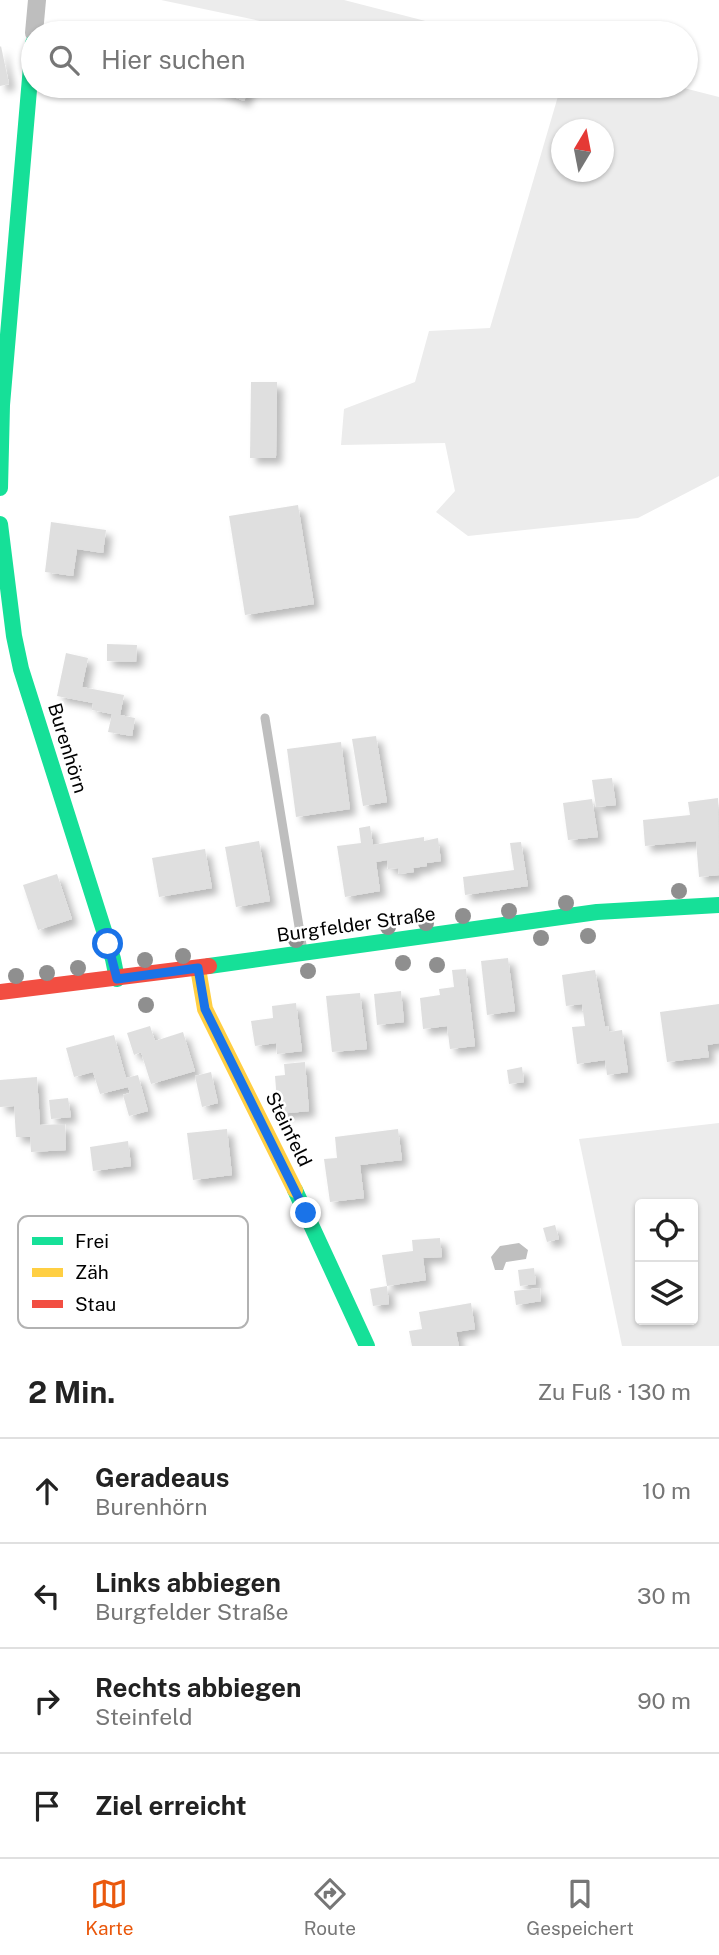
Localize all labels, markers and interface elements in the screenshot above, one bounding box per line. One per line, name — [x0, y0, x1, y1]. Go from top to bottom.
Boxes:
search box — [21, 21, 698, 98]
icon: search — [45, 41, 83, 79]
text: Hier suchen — [101, 44, 246, 75]
north arrow — [551, 119, 614, 182]
street label: Burenhörn — [44, 700, 92, 796]
street label: Burgfelder Straße — [275, 902, 437, 946]
route start — [92, 928, 123, 959]
street label: Steinfeld — [261, 1088, 317, 1170]
route end — [290, 1197, 321, 1228]
map controls — [635, 1199, 698, 1325]
button: locate — [635, 1199, 698, 1262]
legend — [18, 1216, 248, 1328]
text: Frei — [75, 1230, 109, 1252]
text: Zäh — [75, 1261, 109, 1283]
button: layers — [635, 1262, 698, 1325]
text: Stau — [75, 1293, 116, 1315]
text: 2 Min. — [28, 1374, 115, 1410]
text: Zu Fuß · 130 m — [538, 1378, 691, 1405]
text: Geradeaus — [95, 1462, 230, 1493]
icon: ahead — [28, 1472, 66, 1510]
text: 10 m — [642, 1477, 691, 1504]
text: Burenhörn — [95, 1493, 208, 1520]
text: Links abbiegen — [95, 1567, 281, 1598]
icon: left — [28, 1577, 66, 1615]
text: 30 m — [637, 1582, 691, 1609]
text: Burgfelder Straße — [95, 1598, 289, 1625]
text: Rechts abbiegen — [95, 1672, 301, 1703]
icon: right — [28, 1682, 66, 1720]
text: 90 m — [637, 1687, 691, 1714]
text: Steinfeld — [95, 1703, 192, 1730]
icon: arrive — [28, 1787, 66, 1825]
text: Ziel erreicht — [95, 1790, 247, 1821]
tab: Karte — [85, 1875, 134, 1939]
tab: Route — [304, 1875, 356, 1939]
tab: Gespeichert — [526, 1875, 634, 1939]

